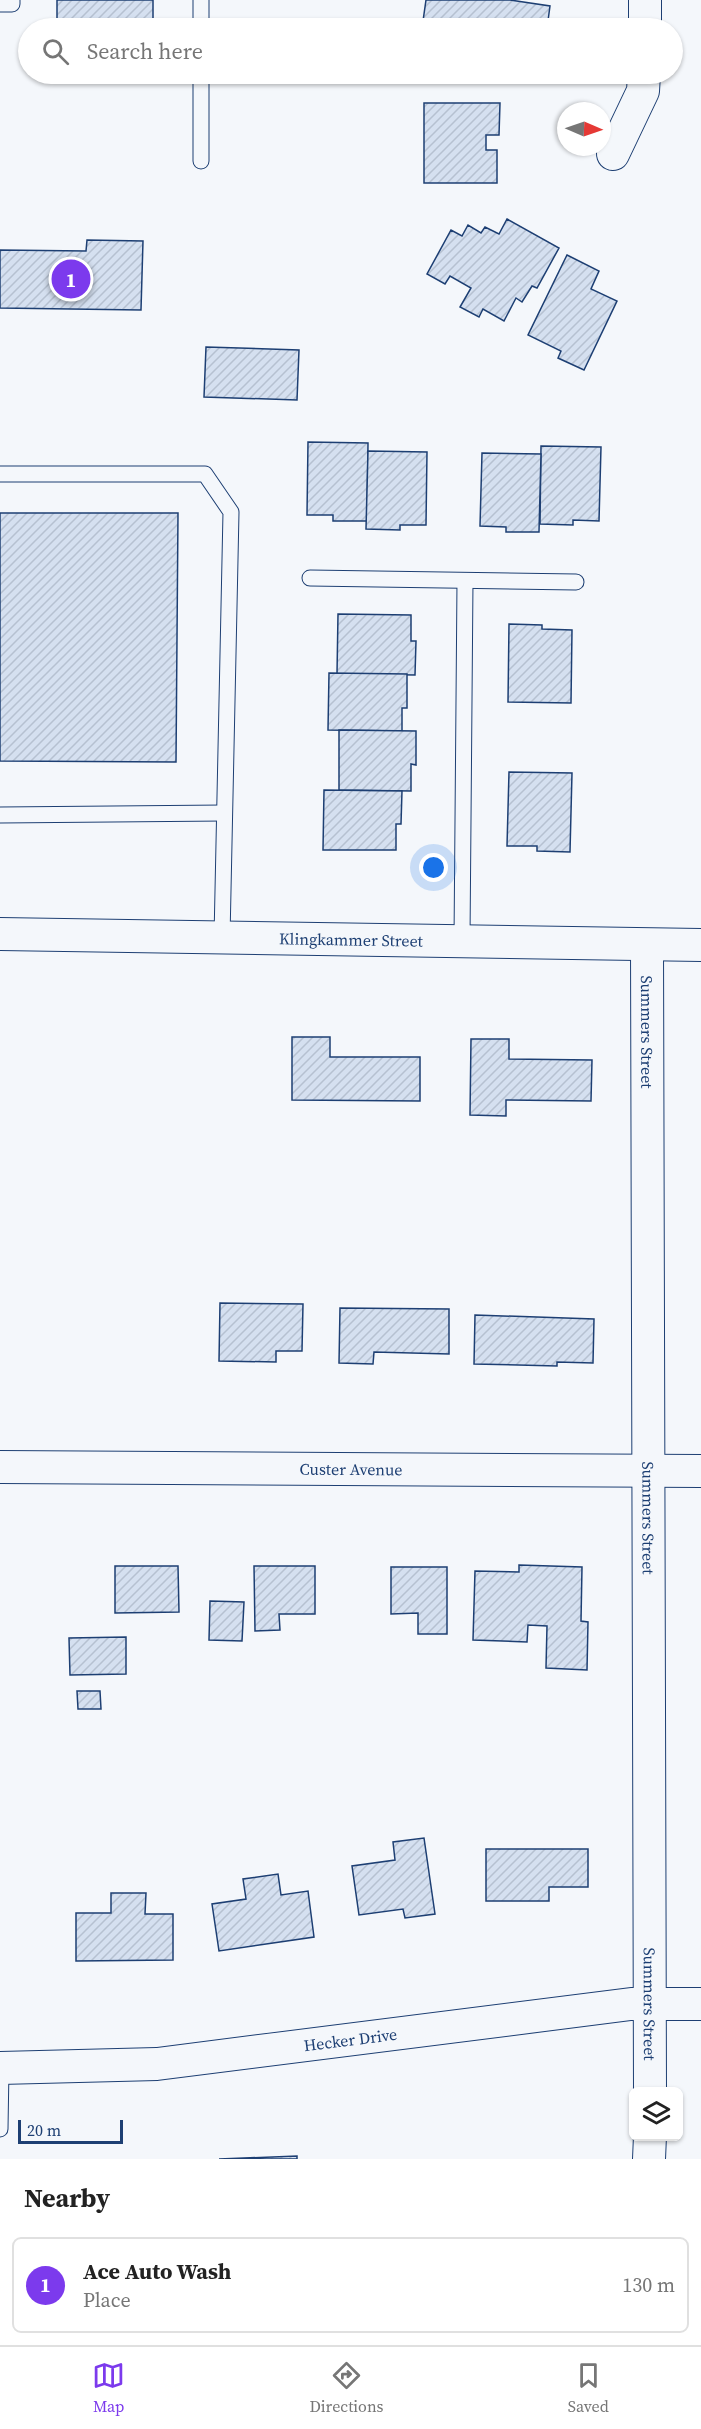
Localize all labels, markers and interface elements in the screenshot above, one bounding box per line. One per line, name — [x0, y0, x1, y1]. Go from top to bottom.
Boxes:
search box — [18, 18, 683, 84]
icon: search — [39, 35, 72, 68]
text: Search here — [87, 36, 203, 66]
north arrow — [557, 102, 611, 156]
pin: 1 — [52, 256, 90, 302]
your location — [419, 853, 448, 882]
street label: Klingkammer Street — [279, 927, 424, 952]
street label: Summers Street — [636, 975, 658, 1089]
street label: Custer Avenue — [300, 1458, 402, 1480]
street label: Summers Street — [637, 1461, 660, 1575]
street label: Summers Street — [639, 1947, 661, 2061]
street label: Hecker Drive — [302, 2023, 398, 2056]
map controls — [629, 2087, 683, 2141]
button: layers — [629, 2087, 683, 2141]
scale bar — [18, 2117, 123, 2144]
text: 20 m — [27, 2119, 61, 2141]
text: Nearby — [24, 2180, 110, 2216]
text: Ace Auto Wash — [83, 2256, 231, 2286]
text: 1 — [40, 2271, 51, 2299]
text: 130 m — [622, 2271, 675, 2299]
text: Place — [83, 2286, 131, 2314]
tab: Map — [92, 2359, 125, 2417]
tab: Directions — [309, 2359, 384, 2417]
tab: Saved — [568, 2359, 609, 2417]

